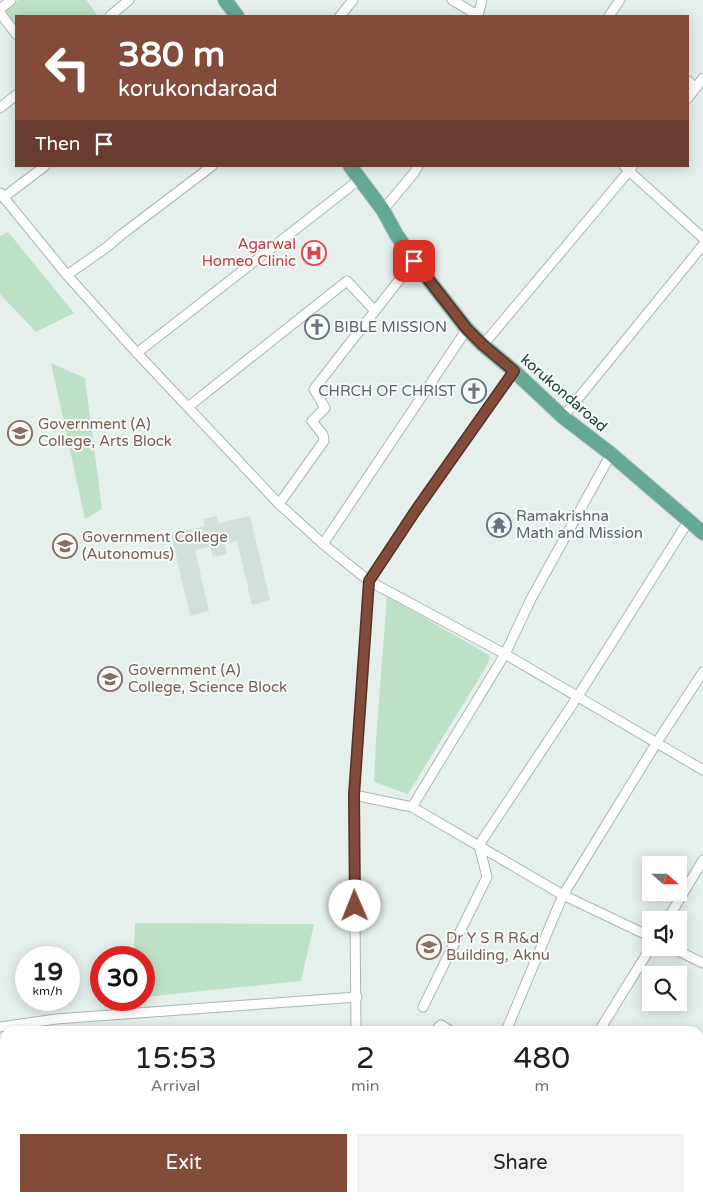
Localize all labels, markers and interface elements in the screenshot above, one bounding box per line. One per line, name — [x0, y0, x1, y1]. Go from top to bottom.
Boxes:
text: 380 m — [118, 34, 225, 76]
icon: left — [35, 35, 100, 100]
text: korukondaroad — [118, 76, 278, 102]
icon: arrive — [90, 130, 118, 158]
text: Then — [35, 133, 80, 155]
place label: Agarwal Homeo Clinic — [202, 235, 296, 270]
hospital icon: Agarwal Homeo Clinic — [301, 240, 327, 266]
pin — [393, 240, 435, 282]
icon: arrive — [400, 247, 428, 275]
church icon: BIBLE MISSION — [304, 314, 330, 340]
place label: BIBLE MISSION — [334, 318, 447, 336]
street label: korukondaroad — [517, 351, 611, 435]
church icon: CHRCH OF CHRIST — [461, 378, 487, 404]
place label: CHRCH OF CHRIST — [318, 382, 456, 400]
place label: Government (A) College, Arts Block — [38, 415, 172, 450]
school or university icon: Government (A) College, Arts Block — [7, 420, 33, 446]
place label: Ramakrishna Math and Mission — [516, 507, 643, 542]
temple icon: Ramakrishna Math and Mission — [486, 512, 512, 538]
place label: Government College (Autonomus) — [82, 528, 228, 563]
school or university icon: Government College (Autonomus) — [52, 533, 78, 559]
place label: Government (A) College, Science Block — [128, 661, 287, 696]
school or university icon: Government (A) College, Science Block — [97, 666, 123, 692]
north arrow — [642, 856, 688, 901]
map controls — [642, 856, 687, 1011]
position arrow — [328, 879, 380, 931]
button: sound — [642, 911, 687, 956]
place label: Dr Y S R R&d Building, Aknu — [446, 929, 550, 964]
school or university icon: Dr Y S R R&d Building, Aknu — [416, 934, 442, 960]
speed limit sign: 30 — [90, 946, 155, 1011]
text: 19 — [32, 957, 63, 987]
button: search — [642, 966, 687, 1011]
text: km/h — [32, 984, 63, 998]
text: 15:53 — [134, 1040, 217, 1077]
text: 2 — [356, 1040, 375, 1077]
text: 480 — [514, 1040, 570, 1077]
text: Arrival — [151, 1076, 200, 1096]
text: min — [351, 1076, 380, 1096]
text: m — [534, 1076, 549, 1096]
button: Exit — [20, 1134, 347, 1192]
button: Share — [357, 1134, 684, 1192]

